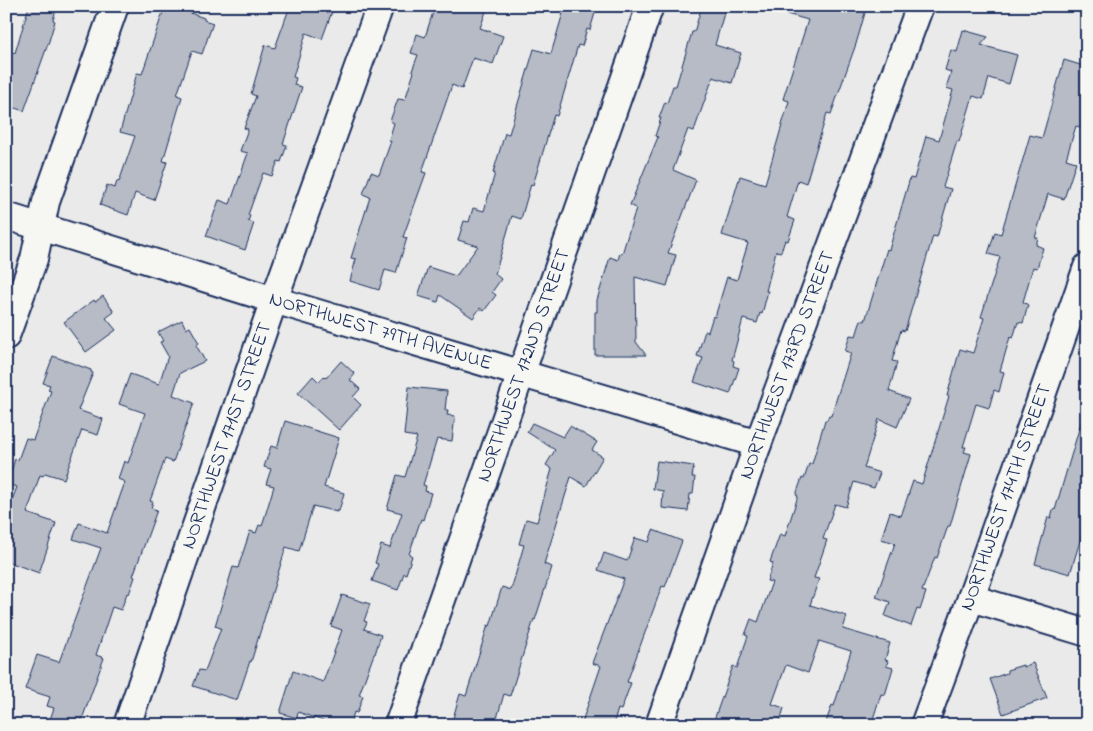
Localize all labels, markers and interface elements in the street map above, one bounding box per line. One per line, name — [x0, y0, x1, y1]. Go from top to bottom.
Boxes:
street label: NORTHWEST 172ND STREET — [470, 245, 578, 486]
street label: NORTHWEST 173RD STREET — [732, 247, 843, 483]
street label: NORTHWEST 79TH AVENUE — [266, 285, 495, 379]
street label: NORTHWEST 171ST STREET — [174, 319, 280, 553]
street label: NORTHWEST 174TH STREET — [953, 380, 1059, 615]

